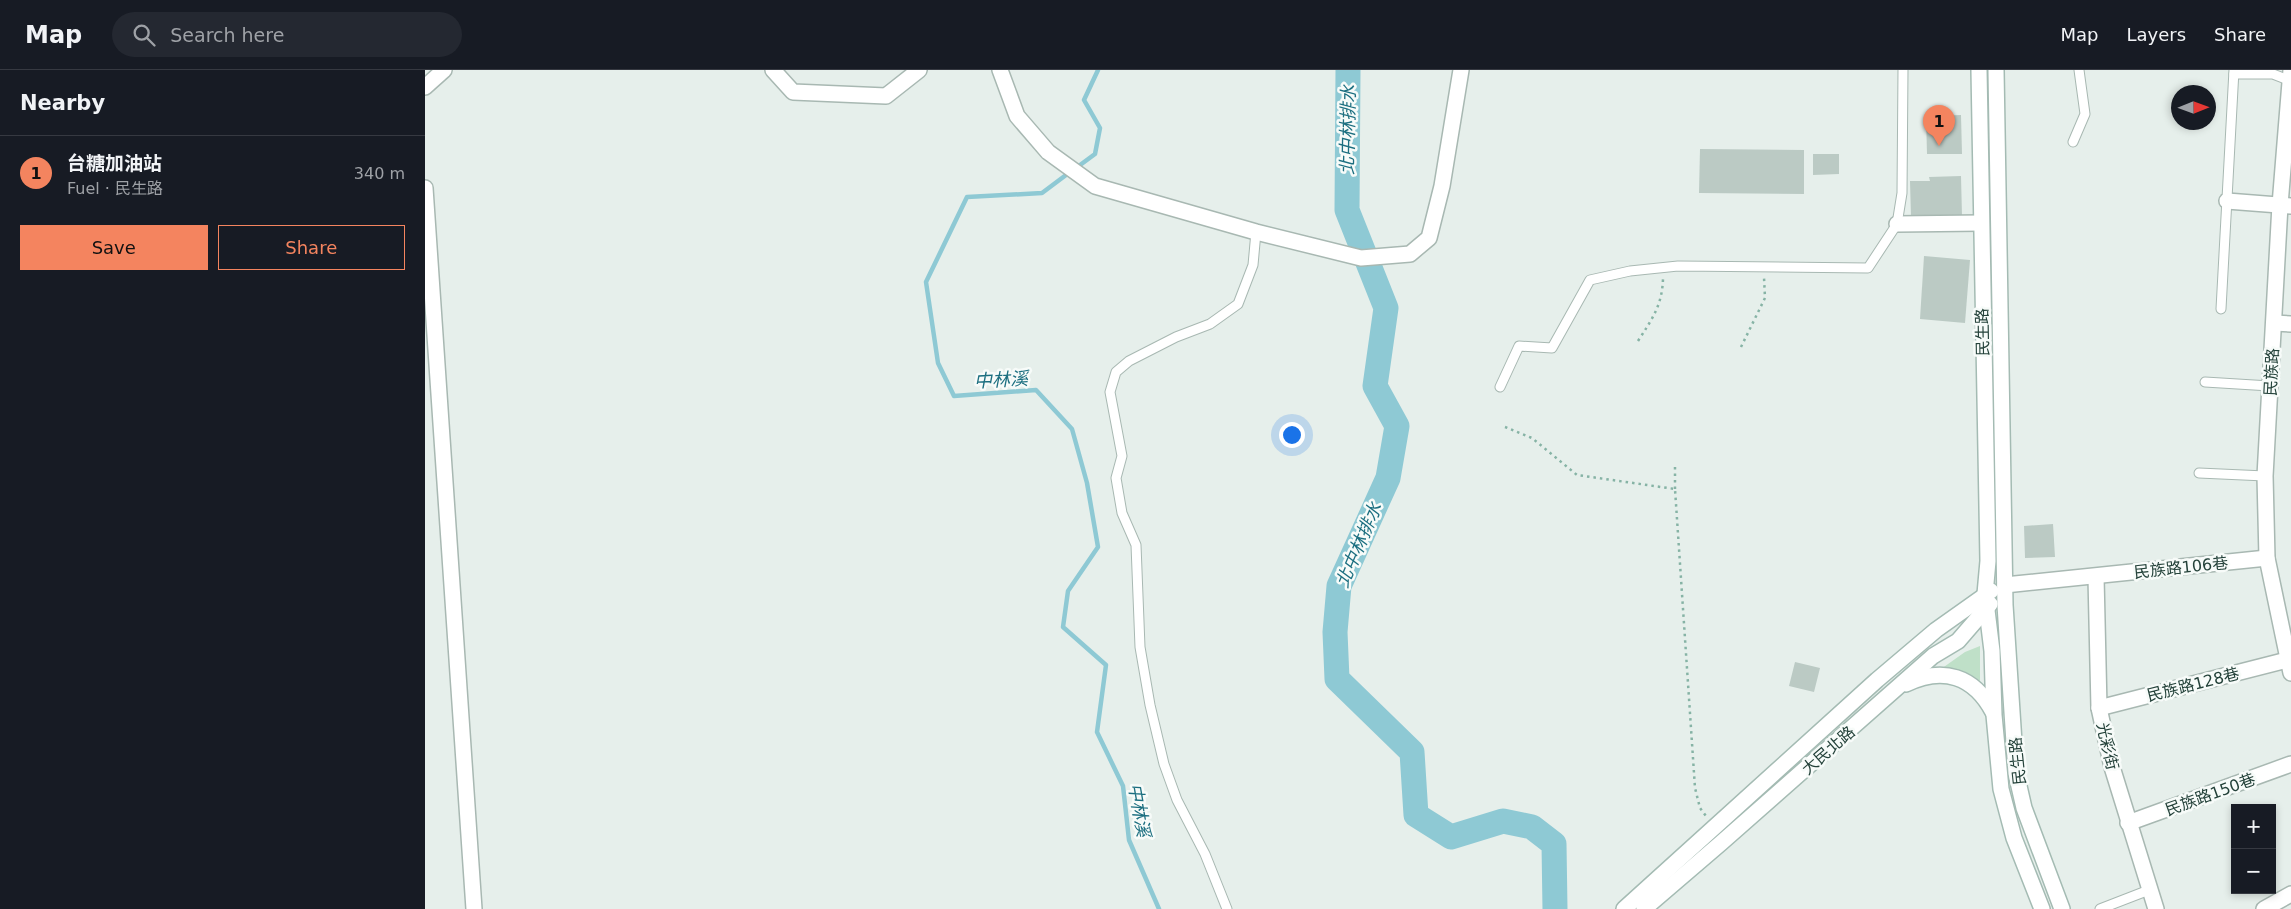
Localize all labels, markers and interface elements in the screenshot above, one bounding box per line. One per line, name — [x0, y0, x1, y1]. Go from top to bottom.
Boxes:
search box — [112, 12, 462, 57]
text: Map — [25, 21, 82, 49]
icon: search — [130, 21, 158, 49]
text: Search here — [170, 24, 284, 46]
text: Map — [2060, 24, 2098, 45]
text: Layers — [2126, 24, 2186, 45]
text: Share — [2214, 24, 2266, 45]
water label: 北中林排水 — [1336, 84, 1359, 175]
north arrow — [2171, 85, 2216, 130]
text: Nearby — [20, 91, 105, 115]
pin: 1 — [1923, 105, 1955, 146]
text: 台糖加油站 — [67, 152, 162, 174]
text: 1 — [30, 164, 42, 183]
text: 340 m — [354, 164, 405, 183]
text: Fuel · 民生路 — [67, 179, 163, 198]
button: Save — [20, 225, 208, 270]
button: Share — [218, 225, 405, 270]
street label: 民生路 — [1973, 308, 1992, 356]
street label: 民族路 — [2261, 348, 2282, 396]
water label: 中林溪 — [973, 367, 1031, 391]
your location — [1279, 422, 1305, 448]
water label: 北中林排水 — [1331, 498, 1386, 590]
street label: 民族路106巷 — [2133, 553, 2229, 582]
street label: 民族路128巷 — [2145, 664, 2241, 705]
street label: 光彩街 — [2093, 721, 2122, 772]
street label: 大民北路 — [1798, 722, 1859, 779]
street label: 民生路 — [2006, 736, 2029, 786]
street label: 民族路150巷 — [2162, 769, 2258, 820]
water label: 中林溪 — [1124, 782, 1155, 841]
map controls — [2231, 804, 2276, 894]
button: + — [2231, 804, 2276, 849]
button: − — [2231, 849, 2276, 894]

